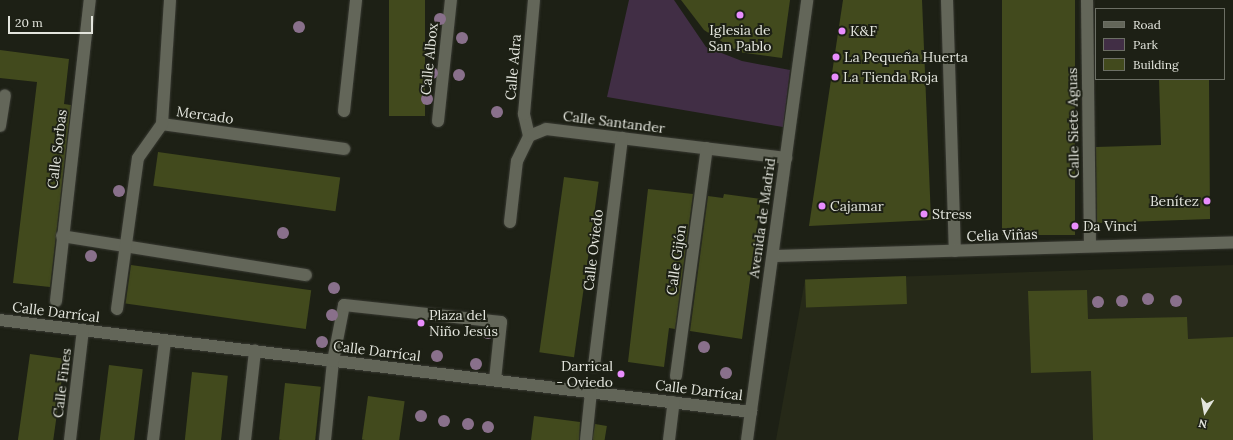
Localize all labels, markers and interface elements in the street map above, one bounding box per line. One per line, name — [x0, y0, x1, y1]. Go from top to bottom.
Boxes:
scale bar — [10, 8, 95, 34]
legend — [1095, 8, 1225, 80]
marker: Iglesia de San Pablo — [735, 10, 745, 20]
text: 20 m — [15, 15, 43, 30]
text: Road — [1133, 17, 1161, 32]
street label: Calle Albox — [417, 22, 441, 96]
place label: Iglesia de San Pablo — [708, 22, 772, 54]
place label: K&F — [850, 23, 877, 39]
marker: K&F — [837, 26, 847, 36]
street label: Calle Adra — [502, 33, 524, 101]
text: Park — [1133, 37, 1158, 52]
place label: La Pequeña Huerta — [844, 49, 968, 65]
marker: La Pequeña Huerta — [831, 52, 841, 62]
text: Building — [1133, 57, 1179, 72]
street label: Calle Siete Aguas — [1064, 68, 1082, 178]
place label: La Tienda Roja — [843, 69, 938, 85]
marker: La Tienda Roja — [830, 72, 840, 82]
street label: Mercado — [175, 103, 235, 127]
street label: Calle Santander — [562, 107, 666, 137]
street label: Calle Sorbas — [44, 108, 70, 190]
street label: Avenida de Madrid — [745, 157, 779, 279]
place label: Benítez — [1150, 193, 1199, 209]
marker: Benítez — [1202, 196, 1212, 206]
place label: Cajamar — [830, 198, 884, 214]
marker: Cajamar — [817, 201, 827, 211]
place label: Stress — [932, 206, 972, 222]
street label: Calle Oviedo — [580, 208, 606, 292]
marker: Stress — [919, 209, 929, 219]
place label: Da Vinci — [1083, 218, 1137, 234]
marker: Da Vinci — [1070, 221, 1080, 231]
street label: Calle Gijón — [663, 224, 689, 296]
street label: Celia Viñas — [966, 225, 1038, 245]
street label: Calle Darrícal — [11, 298, 101, 326]
place label: Plaza del Niño Jesús — [429, 307, 498, 340]
marker: Plaza del Niño Jesús — [416, 318, 426, 328]
street label: Calle Darrícal — [332, 337, 422, 365]
street label: Calle Fines — [49, 347, 75, 419]
place label: Darrical - Oviedo — [556, 358, 613, 390]
marker: Darrical - Oviedo — [616, 369, 626, 379]
street label: Calle Darrícal — [654, 376, 744, 404]
north arrow — [1185, 392, 1225, 432]
text: N — [1197, 416, 1208, 431]

